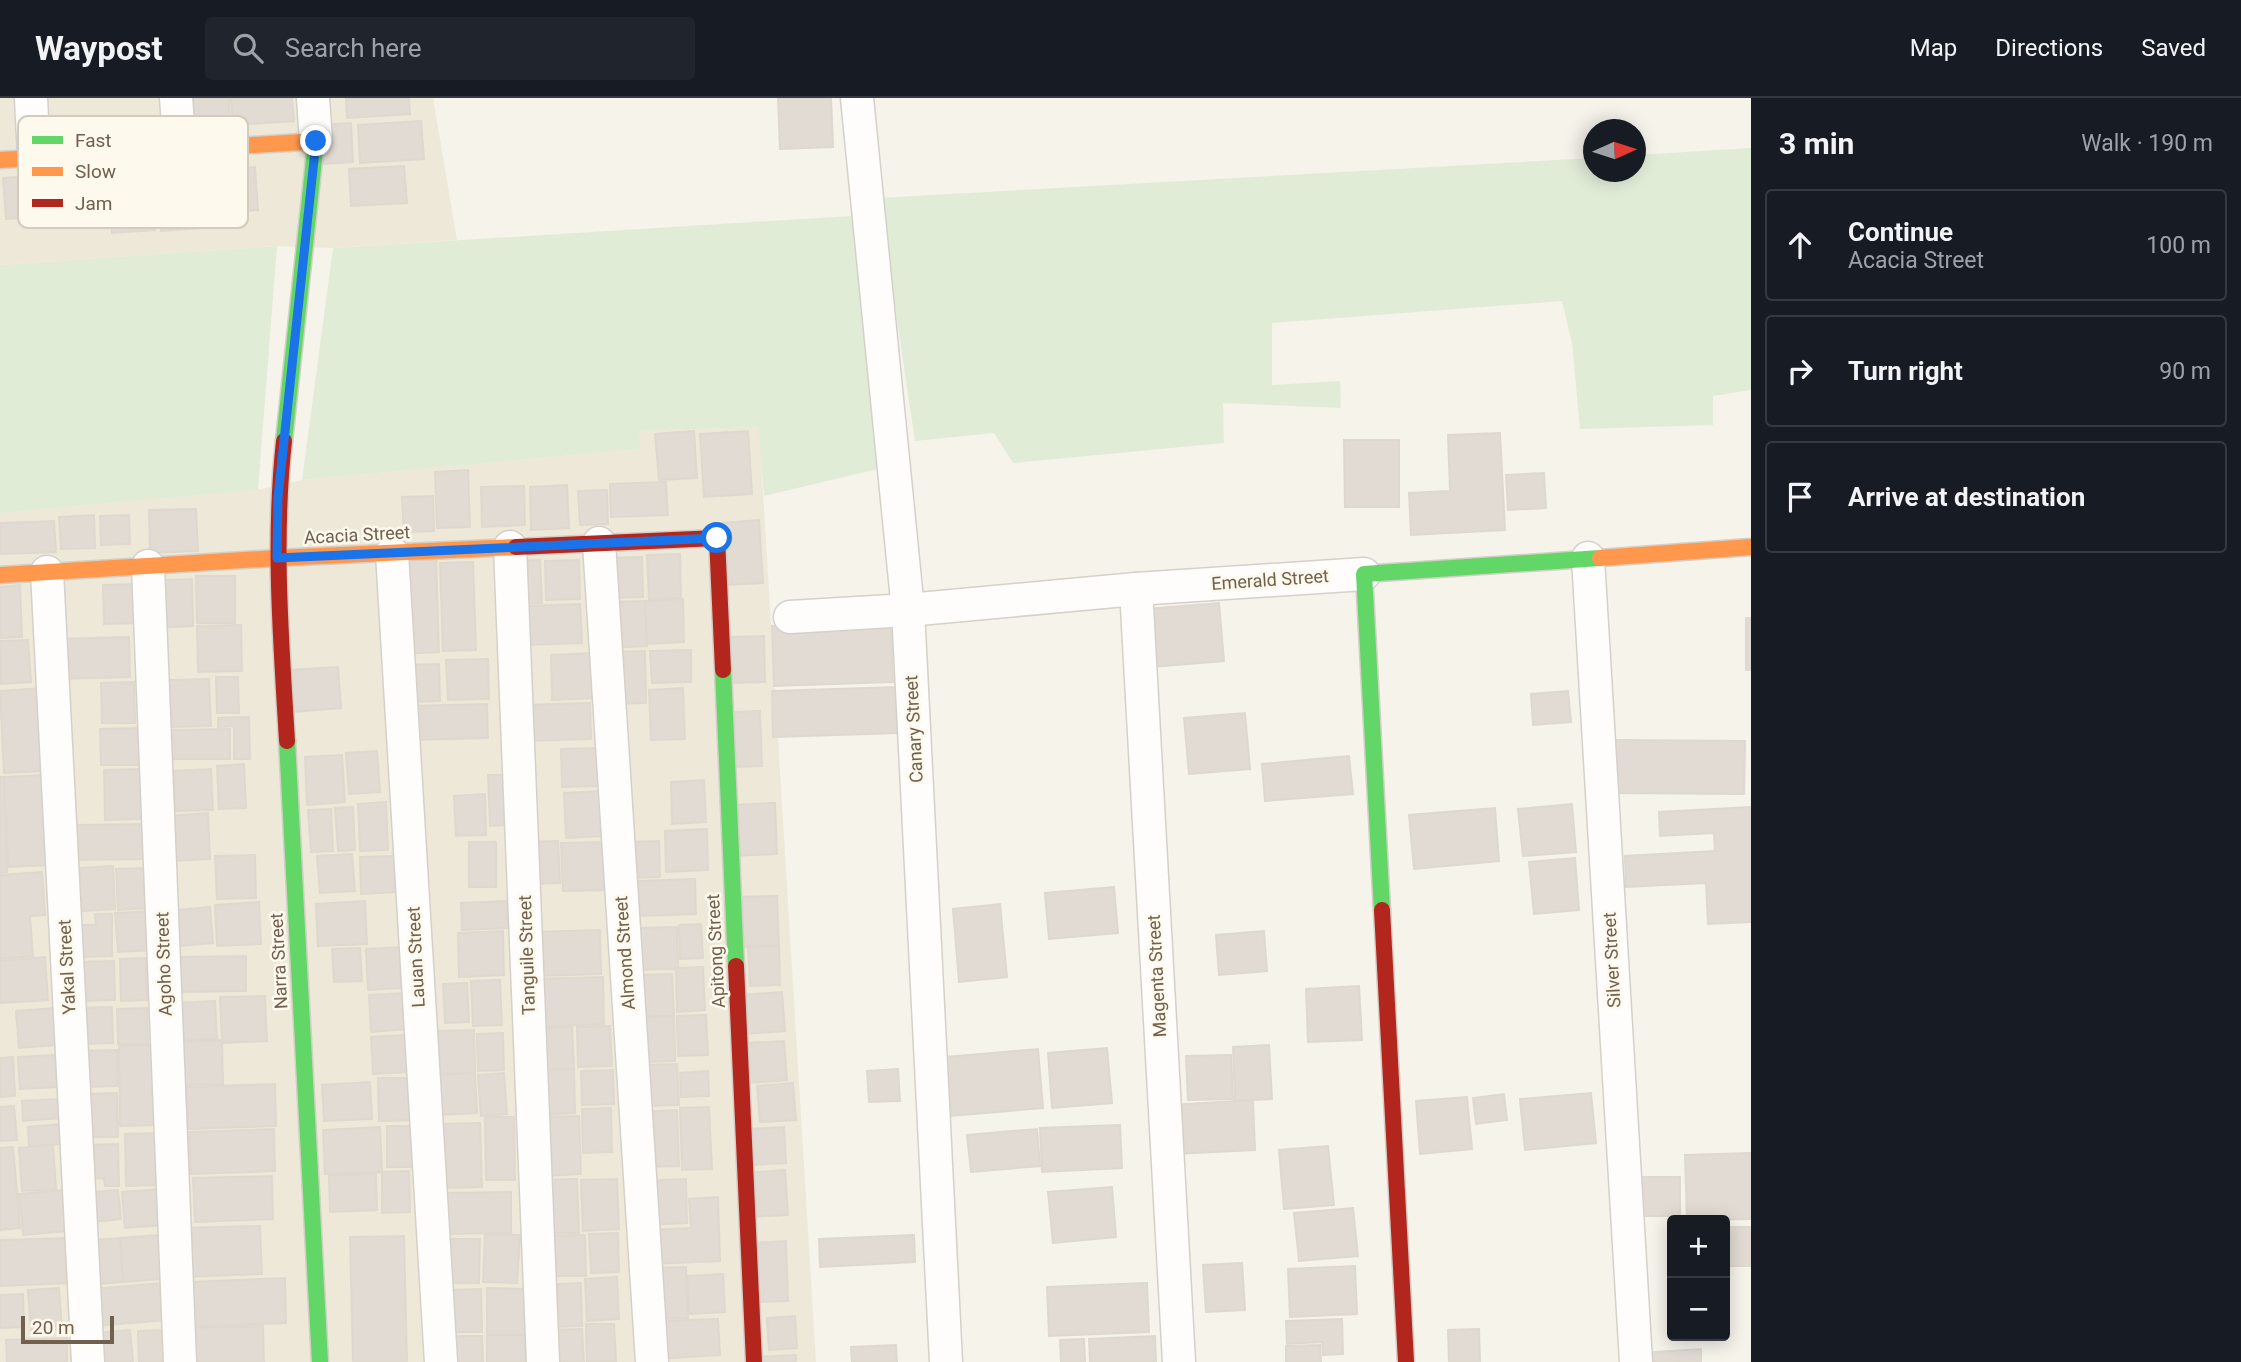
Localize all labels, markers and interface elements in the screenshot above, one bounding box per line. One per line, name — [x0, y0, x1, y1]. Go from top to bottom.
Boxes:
search box — [205, 17, 695, 80]
text: Waypost — [35, 29, 163, 68]
icon: search — [229, 29, 267, 67]
text: Search here — [285, 33, 421, 63]
text: Map — [1910, 34, 1957, 62]
text: Directions — [1995, 34, 2103, 62]
text: Saved — [2141, 34, 2206, 62]
legend — [18, 116, 248, 228]
north arrow — [1583, 119, 1646, 182]
route end — [300, 125, 331, 156]
text: 3 min — [1779, 126, 1854, 161]
text: Fast — [75, 129, 112, 152]
text: Walk · 190 m — [2081, 130, 2213, 157]
text: Slow — [75, 160, 116, 183]
text: Jam — [75, 192, 112, 215]
text: Continue — [1848, 217, 1953, 247]
icon: ahead — [1781, 226, 1819, 264]
text: 100 m — [2146, 232, 2211, 259]
text: Acacia Street — [1848, 247, 1984, 274]
icon: right — [1781, 352, 1819, 390]
text: Turn right — [1848, 356, 1963, 386]
text: 90 m — [2159, 358, 2211, 385]
icon: arrive — [1781, 478, 1819, 516]
text: Arrive at destination — [1848, 482, 2085, 512]
street label: Acacia Street — [303, 521, 411, 548]
route start — [701, 522, 732, 553]
street label: Emerald Street — [1211, 565, 1329, 594]
street label: Canary Street — [900, 674, 927, 783]
street label: Apitong Street — [702, 893, 729, 1009]
street label: Tanguile Street — [514, 895, 539, 1015]
street label: Almond Street — [610, 895, 639, 1011]
street label: Lauan Street — [402, 906, 429, 1008]
street label: Agoho Street — [151, 911, 176, 1016]
street label: Narra Street — [265, 912, 292, 1010]
street label: Silver Street — [1599, 912, 1624, 1008]
street label: Magenta Street — [1143, 914, 1170, 1038]
street label: Yakal Street — [54, 919, 79, 1015]
map controls — [1667, 1215, 1730, 1341]
button: + — [1667, 1215, 1730, 1278]
button: − — [1667, 1278, 1730, 1341]
scale bar — [21, 1313, 114, 1345]
text: 20 m — [32, 1316, 75, 1339]

